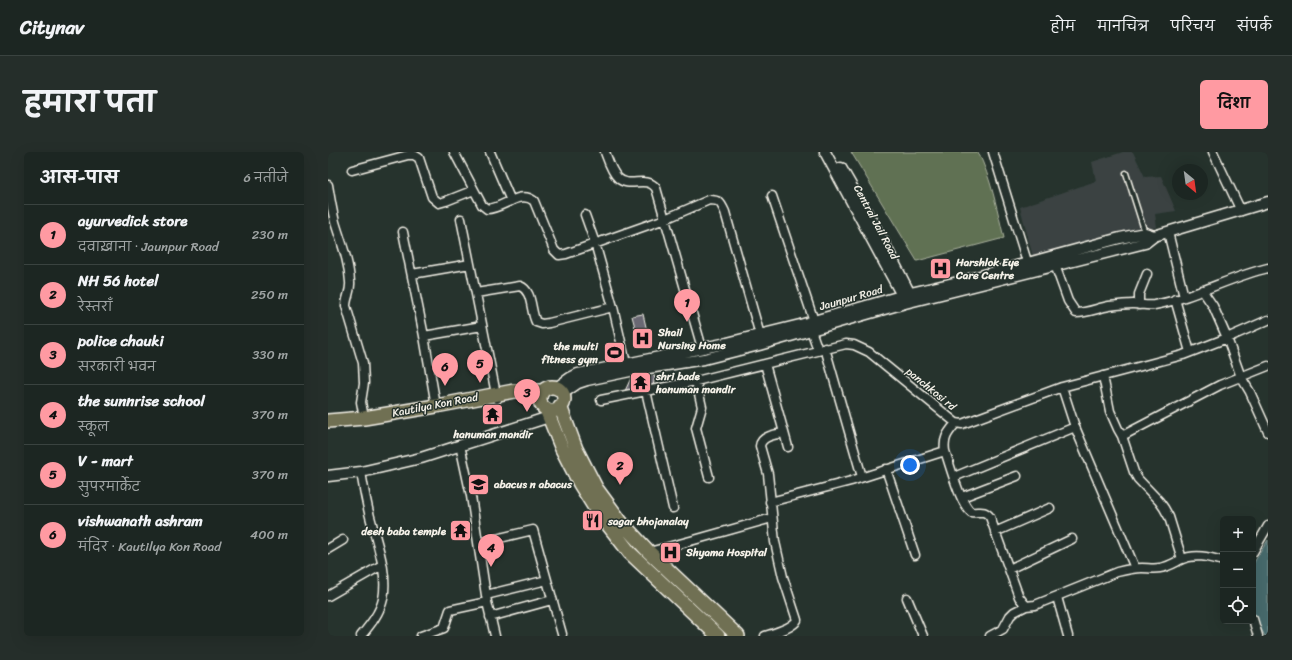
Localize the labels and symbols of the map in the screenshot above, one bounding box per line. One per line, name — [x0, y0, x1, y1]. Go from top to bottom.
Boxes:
north arrow — [1172, 164, 1208, 200]
street label: Central Jail Road — [848, 181, 904, 264]
place label: Harshlok Eye Care Centre — [955, 253, 1020, 285]
hospital icon: Harshlok Eye Care Centre — [928, 255, 954, 281]
street label: Jaunpur Road — [816, 280, 886, 316]
pin: 1 — [674, 289, 700, 322]
place label: Shail Nursing Home — [657, 323, 726, 355]
hospital icon: Shail Nursing Home — [630, 325, 656, 351]
place label: the multi fitness gym — [541, 337, 599, 369]
sports icon: the multi fitness gym — [601, 339, 627, 365]
pin: 5 — [467, 350, 493, 383]
pin: 6 — [432, 353, 458, 386]
street label: panchkosi rd — [901, 362, 961, 416]
place label: shri bade hanuman mandir — [655, 367, 737, 399]
temple icon: shri bade hanuman mandir — [628, 369, 654, 395]
pin: 3 — [514, 379, 540, 412]
street label: Kautilya Kon Road — [391, 387, 481, 423]
temple icon: hanuman mandir — [480, 401, 506, 427]
place label: hanuman mandir — [452, 425, 534, 444]
pin: 2 — [607, 452, 633, 485]
your location — [900, 455, 920, 475]
school or university icon: abacus n abacus — [465, 471, 491, 497]
place label: abacus n abacus — [493, 475, 573, 494]
restaurant icon: sagar bhojanalay — [579, 508, 605, 534]
place label: sagar bhojanalay — [607, 512, 689, 531]
temple icon: deeh baba temple — [448, 518, 474, 544]
place label: deeh baba temple — [361, 522, 447, 541]
pin: 4 — [478, 534, 504, 567]
hospital icon: Shyama Hospital — [658, 539, 684, 565]
place label: Shyama Hospital — [685, 543, 768, 562]

